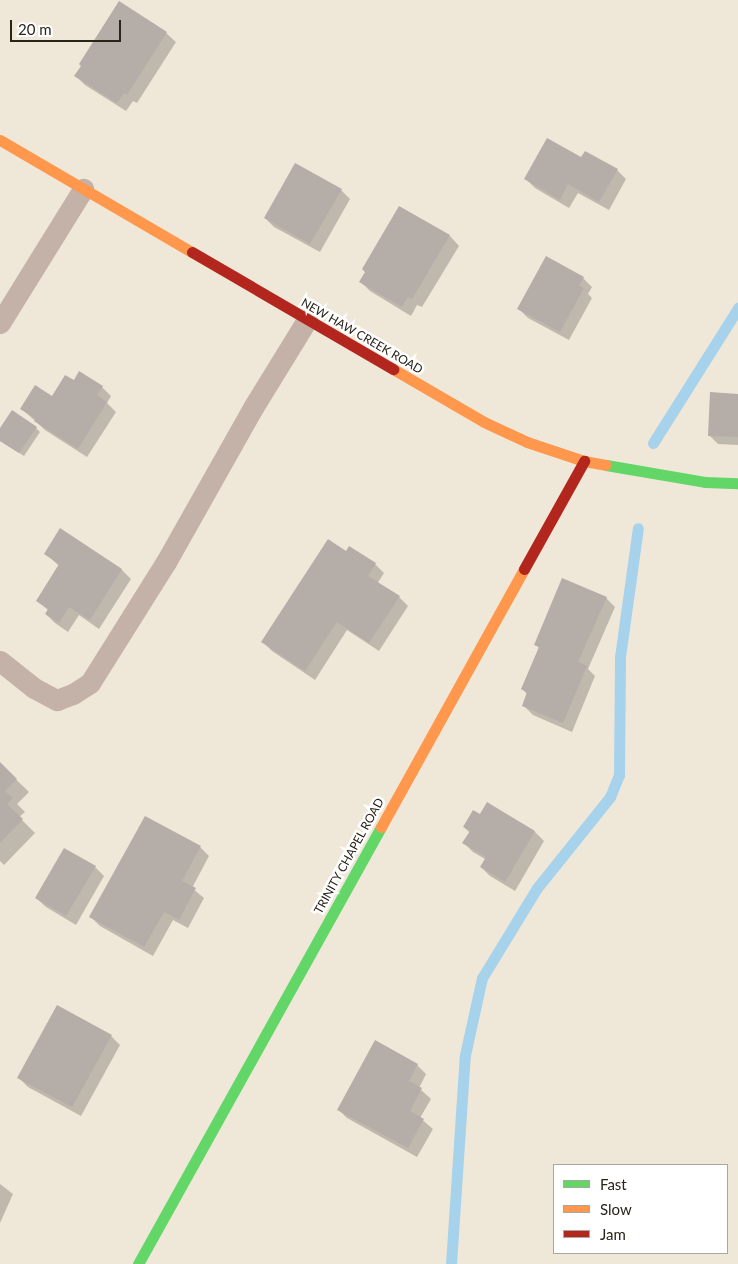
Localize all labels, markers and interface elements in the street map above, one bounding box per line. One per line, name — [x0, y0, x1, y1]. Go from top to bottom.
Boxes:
scale bar — [12, 10, 124, 42]
text: 20 m — [18, 20, 52, 38]
street label: NEW HAW CREEK ROAD — [298, 295, 426, 377]
street label: TRINITY CHAPEL ROAD — [311, 795, 387, 917]
legend — [553, 1164, 728, 1254]
text: Fast — [600, 1175, 627, 1193]
text: Slow — [600, 1200, 632, 1218]
text: Jam — [600, 1225, 626, 1243]

